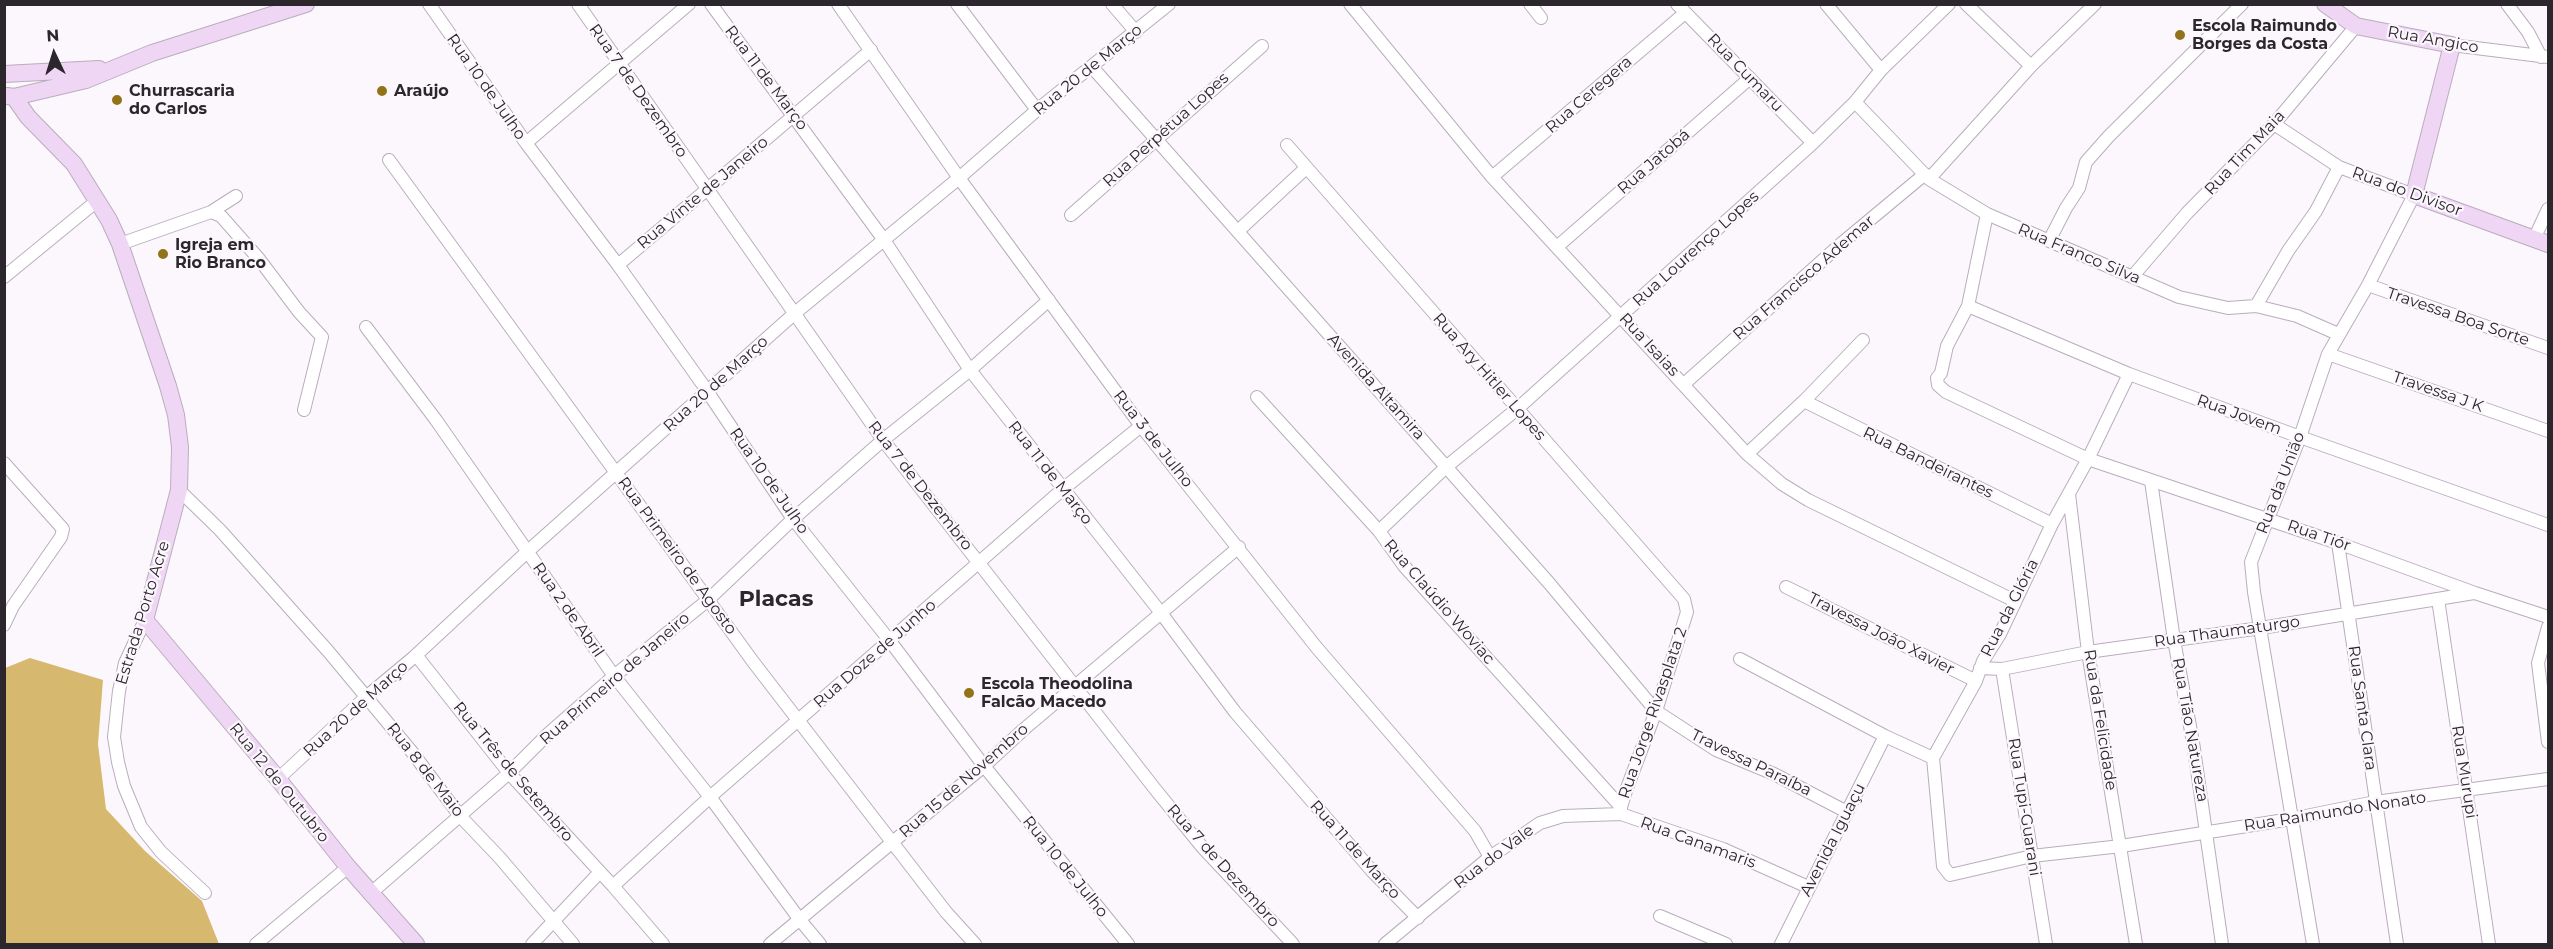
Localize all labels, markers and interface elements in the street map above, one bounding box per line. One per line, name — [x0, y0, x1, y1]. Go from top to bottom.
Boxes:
place label: Escola Raimundo Borges da Costa — [2192, 16, 2337, 54]
street label: Rua 7 de Dezembro — [585, 20, 691, 162]
street label: Rua 20 de Março — [1030, 20, 1146, 120]
street label: Rua 11 de Março — [720, 22, 812, 134]
street label: Rua Angico — [2386, 23, 2480, 57]
north arrow — [24, 24, 84, 84]
text: N — [46, 26, 60, 45]
marker: Escola Raimundo Borges da Costa — [2173, 28, 2187, 42]
street label: Rua 10 de Julho — [442, 30, 530, 144]
street label: Rua Cumaru — [1703, 30, 1787, 116]
street label: Rua Ceregera — [1542, 52, 1636, 138]
street label: Rua Perpétua Lopes — [1099, 69, 1233, 191]
place label: Churrascaria do Carlos — [129, 81, 235, 119]
place label: Araújo — [394, 81, 449, 101]
marker: Araújo — [375, 84, 389, 98]
marker: Churrascaria do Carlos — [110, 93, 124, 107]
street label: Rua Tim Maia — [2201, 107, 2289, 199]
street label: Rua Jatobá — [1614, 125, 1694, 199]
street label: Rua Vinte de Janeiro — [634, 133, 772, 253]
street label: Rua do Divisor — [2349, 163, 2465, 221]
street label: Rua Lourenço Lopes — [1629, 187, 1763, 311]
street label: Rua Francisco Ademar — [1729, 211, 1879, 345]
street label: Rua Franco Silva — [2015, 220, 2143, 288]
place label: Igreja em Rio Branco — [175, 235, 266, 273]
marker: Igreja em Rio Branco — [156, 247, 170, 261]
street label: Travessa Boa Sorte — [2384, 284, 2532, 350]
street label: Rua Ary Hitler Lopes — [1428, 309, 1550, 445]
street label: Rua Isaias — [1615, 309, 1683, 381]
street label: Avenida Altamira — [1323, 330, 1429, 444]
street label: Rua 20 de Março — [660, 332, 772, 436]
street label: Travessa J K — [2390, 367, 2486, 417]
street label: Rua 3 de Julho — [1109, 387, 1197, 491]
street label: Rua Jovem — [2194, 391, 2284, 439]
street label: Rua 11 de Março — [1004, 417, 1096, 529]
street label: Rua 7 de Dezembro — [864, 418, 976, 554]
street label: Rua Bandeirantes — [1860, 423, 1996, 503]
street label: Rua 10 de Julho — [725, 424, 813, 538]
street label: Rua da União — [2253, 429, 2309, 537]
street label: Rua Primeiro de Agosto — [613, 473, 741, 639]
street label: Rua Tiór — [2285, 516, 2353, 556]
street label: Rua Claúdio Woviac — [1380, 536, 1498, 668]
street label: Estrada Porto Acre — [112, 539, 174, 687]
street label: Rua da Glória — [1977, 556, 2043, 660]
street label: Rua 2 de Abril — [528, 559, 608, 661]
district label: Placas — [739, 587, 813, 613]
street label: Travessa João Xavier — [1805, 589, 1957, 679]
street label: Rua Doze de Junho — [810, 596, 940, 712]
street label: Rua Primeiro de Janeiro — [536, 609, 694, 749]
street label: Rua Thaumaturgo — [2153, 612, 2301, 652]
street label: Rua Jorge Rivasplata 2 — [1615, 625, 1691, 801]
street label: Rua Santa Clara — [2344, 644, 2380, 772]
street label: Rua da Felicidade — [2079, 648, 2121, 792]
street label: Rua Tião Natureza — [2168, 656, 2212, 804]
street label: Rua 20 de Março — [300, 657, 412, 761]
place label: Escola Theodolina Falcão Macedo — [981, 674, 1133, 712]
marker: Escola Theodolina Falcão Macedo — [962, 686, 976, 700]
street label: Rua Três de Setembro — [449, 698, 577, 846]
street label: Rua 12 de Outubro — [225, 719, 333, 847]
street label: Rua 8 de Maio — [382, 719, 468, 821]
street label: Rua 15 de Novembro — [896, 720, 1032, 842]
street label: Rua Murupi — [2447, 724, 2481, 820]
street label: Travessa Paraíba — [1688, 725, 1814, 801]
street label: Rua Tupi-Guarani — [2004, 736, 2044, 878]
street label: Avenida Iguaçu — [1796, 780, 1870, 900]
street label: Rua Raimundo Nonato — [2242, 788, 2428, 836]
street label: Rua 11 de Março — [1306, 797, 1404, 903]
street label: Rua 7 de Dezembro — [1163, 801, 1283, 931]
street label: Rua 10 de Julho — [1018, 812, 1112, 922]
street label: Rua Canamaris — [1638, 813, 1758, 873]
street label: Rua do Vale — [1450, 821, 1538, 893]

